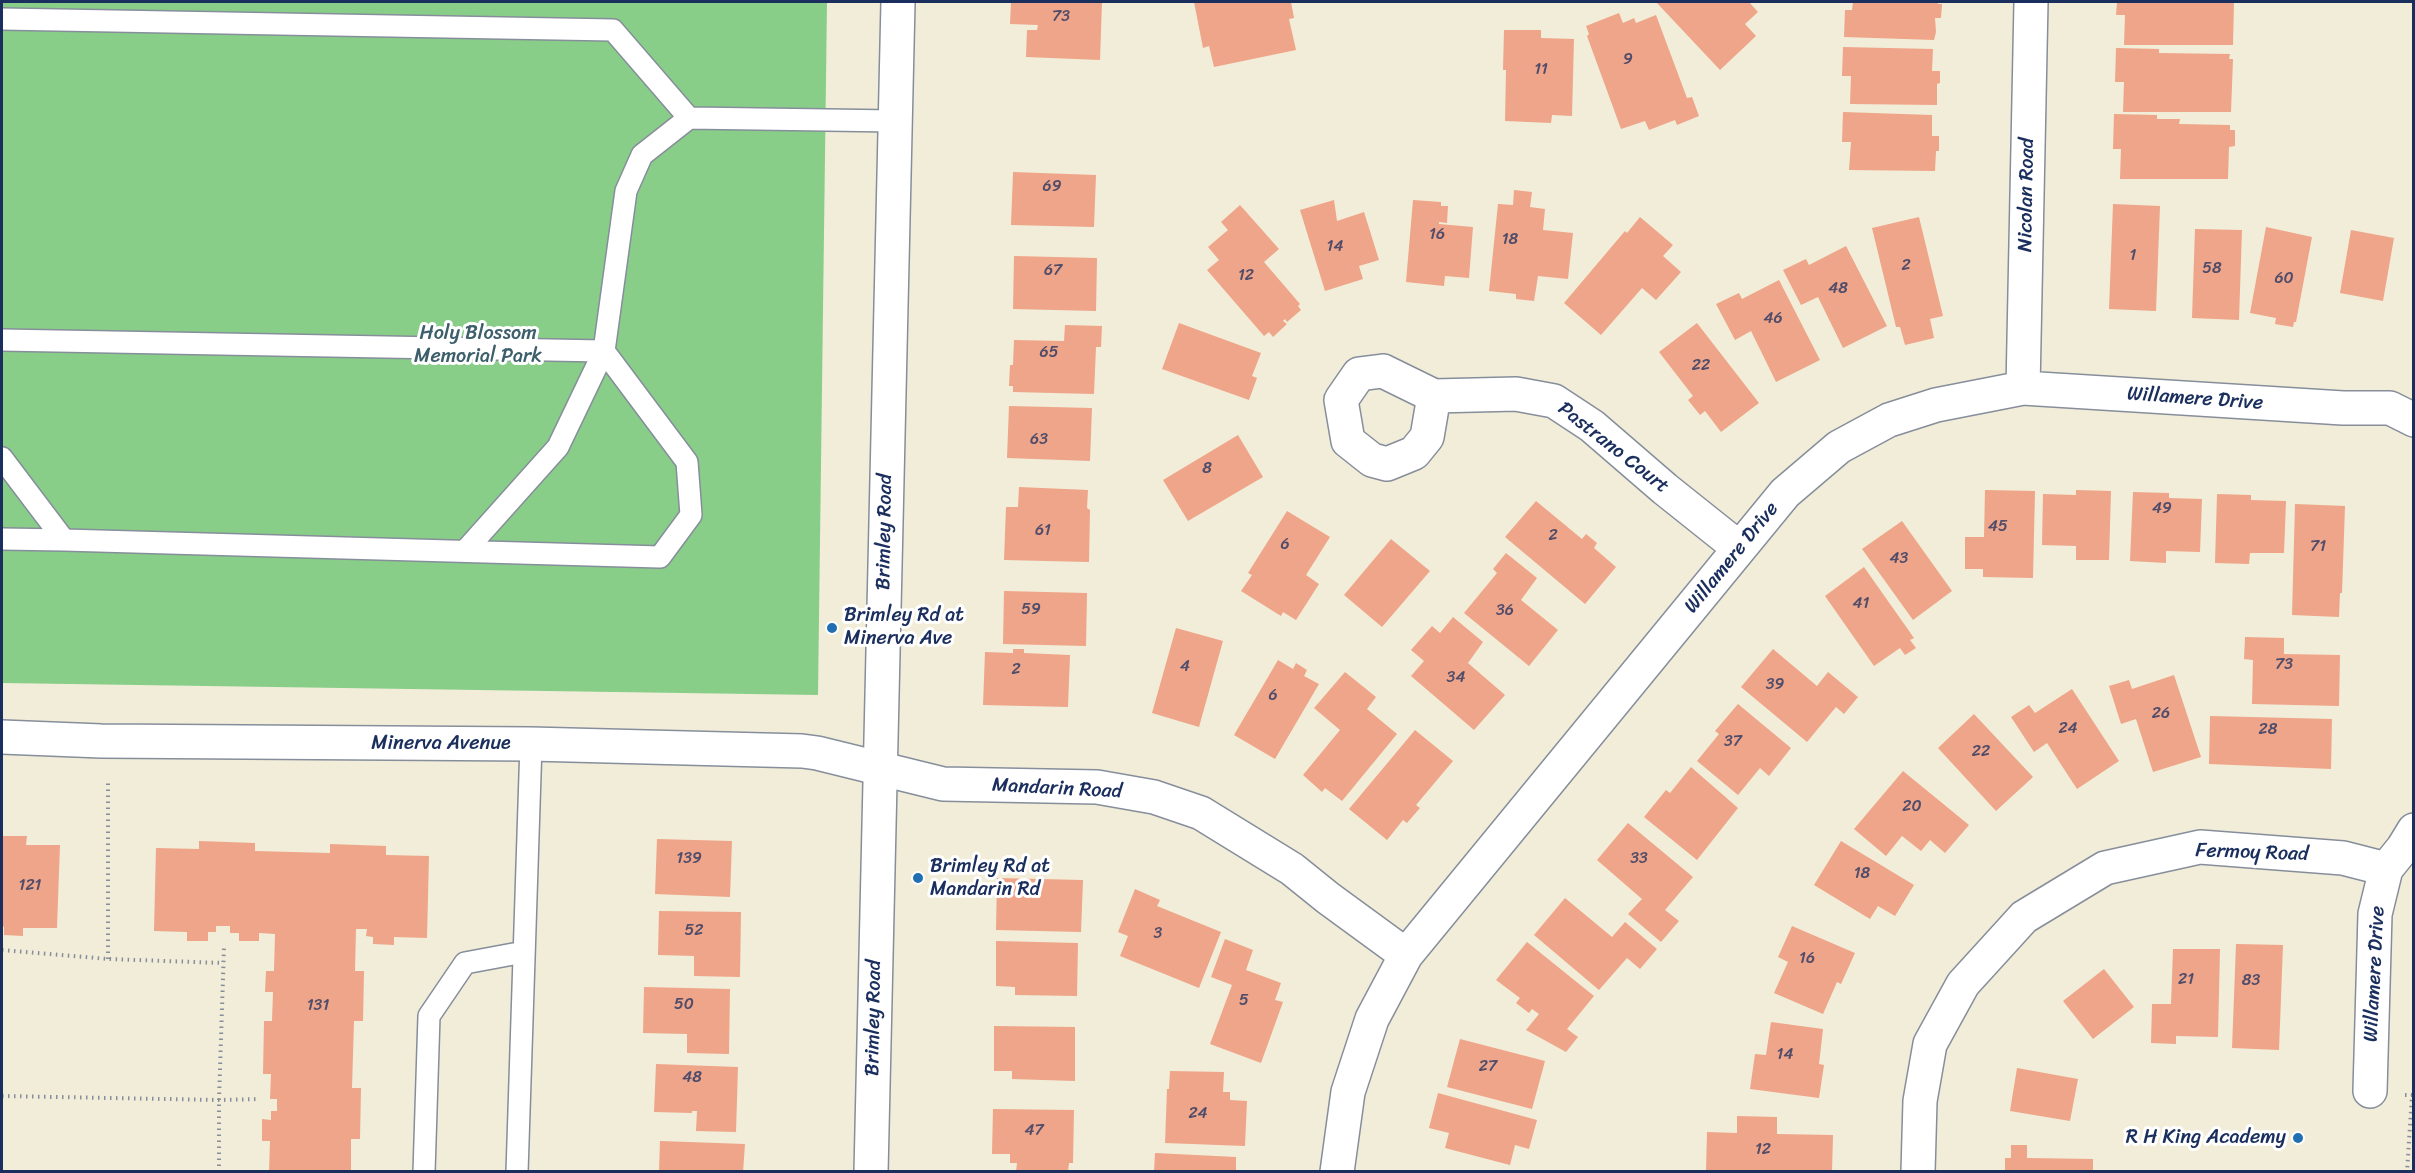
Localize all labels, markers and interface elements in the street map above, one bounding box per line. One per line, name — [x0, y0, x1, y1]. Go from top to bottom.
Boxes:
house number: 73 — [1052, 7, 1070, 27]
house number: 9 — [1623, 50, 1633, 70]
house number: 11 — [1534, 60, 1548, 80]
street label: Nicolan Road — [2014, 138, 2040, 252]
house number: 69 — [1043, 177, 1061, 197]
house number: 16 — [1429, 225, 1445, 245]
house number: 18 — [1502, 230, 1518, 250]
house number: 14 — [1327, 237, 1343, 257]
house number: 1 — [2130, 246, 2136, 266]
house number: 2 — [1901, 256, 1911, 276]
house number: 58 — [2202, 259, 2222, 279]
house number: 67 — [1044, 261, 1062, 281]
house number: 12 — [1238, 266, 1254, 286]
house number: 60 — [2274, 269, 2294, 289]
house number: 48 — [1828, 279, 1848, 299]
house number: 46 — [1763, 309, 1783, 329]
park label: Holy Blossom Memorial Park — [414, 322, 542, 369]
house number: 65 — [1040, 343, 1058, 363]
house number: 22 — [1692, 356, 1710, 376]
street label: Willamere Drive — [2126, 382, 2264, 416]
street label: Pastrano Court — [1553, 397, 1673, 499]
house number: 63 — [1030, 430, 1048, 450]
house number: 8 — [1202, 459, 1212, 479]
street label: Brimley Road — [872, 474, 898, 590]
street label: Willamere Drive — [1680, 497, 1784, 619]
house number: 49 — [2152, 499, 2172, 519]
house number: 45 — [1988, 517, 2008, 537]
house number: 61 — [1035, 521, 1051, 541]
house number: 2 — [1548, 526, 1558, 546]
house number: 6 — [1280, 535, 1290, 555]
house number: 71 — [2310, 537, 2326, 557]
house number: 43 — [1890, 549, 1908, 569]
house number: 41 — [1853, 594, 1869, 614]
house number: 59 — [1021, 600, 1041, 620]
house number: 36 — [1496, 601, 1514, 621]
place label: Brimley Rd at Minerva Ave — [844, 604, 964, 651]
marker: Brimley Rd at Minerva Ave — [825, 621, 839, 635]
house number: 73 — [2275, 655, 2293, 675]
house number: 4 — [1180, 657, 1190, 677]
house number: 2 — [1011, 660, 1021, 680]
house number: 34 — [1447, 668, 1465, 688]
house number: 39 — [1766, 675, 1784, 695]
house number: 6 — [1268, 686, 1278, 706]
house number: 26 — [2152, 704, 2170, 724]
house number: 24 — [2058, 719, 2078, 739]
house number: 28 — [2259, 720, 2277, 740]
street label: Minerva Avenue — [371, 732, 511, 756]
house number: 37 — [1724, 732, 1742, 752]
house number: 22 — [1972, 742, 1990, 762]
street label: Mandarin Road — [991, 774, 1123, 804]
house number: 20 — [1902, 797, 1922, 817]
street label: Fermoy Road — [2195, 839, 2309, 867]
house number: 139 — [676, 849, 702, 869]
house number: 33 — [1630, 849, 1648, 869]
place label: Brimley Rd at Mandarin Rd — [930, 855, 1050, 902]
house number: 18 — [1854, 864, 1870, 884]
marker: Brimley Rd at Mandarin Rd — [911, 871, 925, 885]
house number: 121 — [19, 876, 41, 896]
street label: Willamere Drive — [2359, 905, 2391, 1043]
house number: 52 — [684, 921, 704, 941]
house number: 3 — [1154, 924, 1162, 944]
house number: 16 — [1799, 949, 1815, 969]
street label: Brimley Road — [861, 960, 887, 1076]
house number: 21 — [2178, 970, 2194, 990]
house number: 83 — [2242, 971, 2260, 991]
house number: 5 — [1239, 991, 1249, 1011]
house number: 50 — [674, 995, 694, 1015]
house number: 131 — [307, 996, 329, 1016]
house number: 14 — [1777, 1045, 1793, 1065]
house number: 27 — [1479, 1057, 1497, 1077]
house number: 48 — [682, 1068, 702, 1088]
house number: 24 — [1188, 1104, 1208, 1124]
house number: 47 — [1024, 1121, 1044, 1141]
place label: R H King Academy — [2126, 1126, 2286, 1150]
marker: R H King Academy — [2291, 1131, 2305, 1145]
house number: 12 — [1755, 1140, 1771, 1160]

